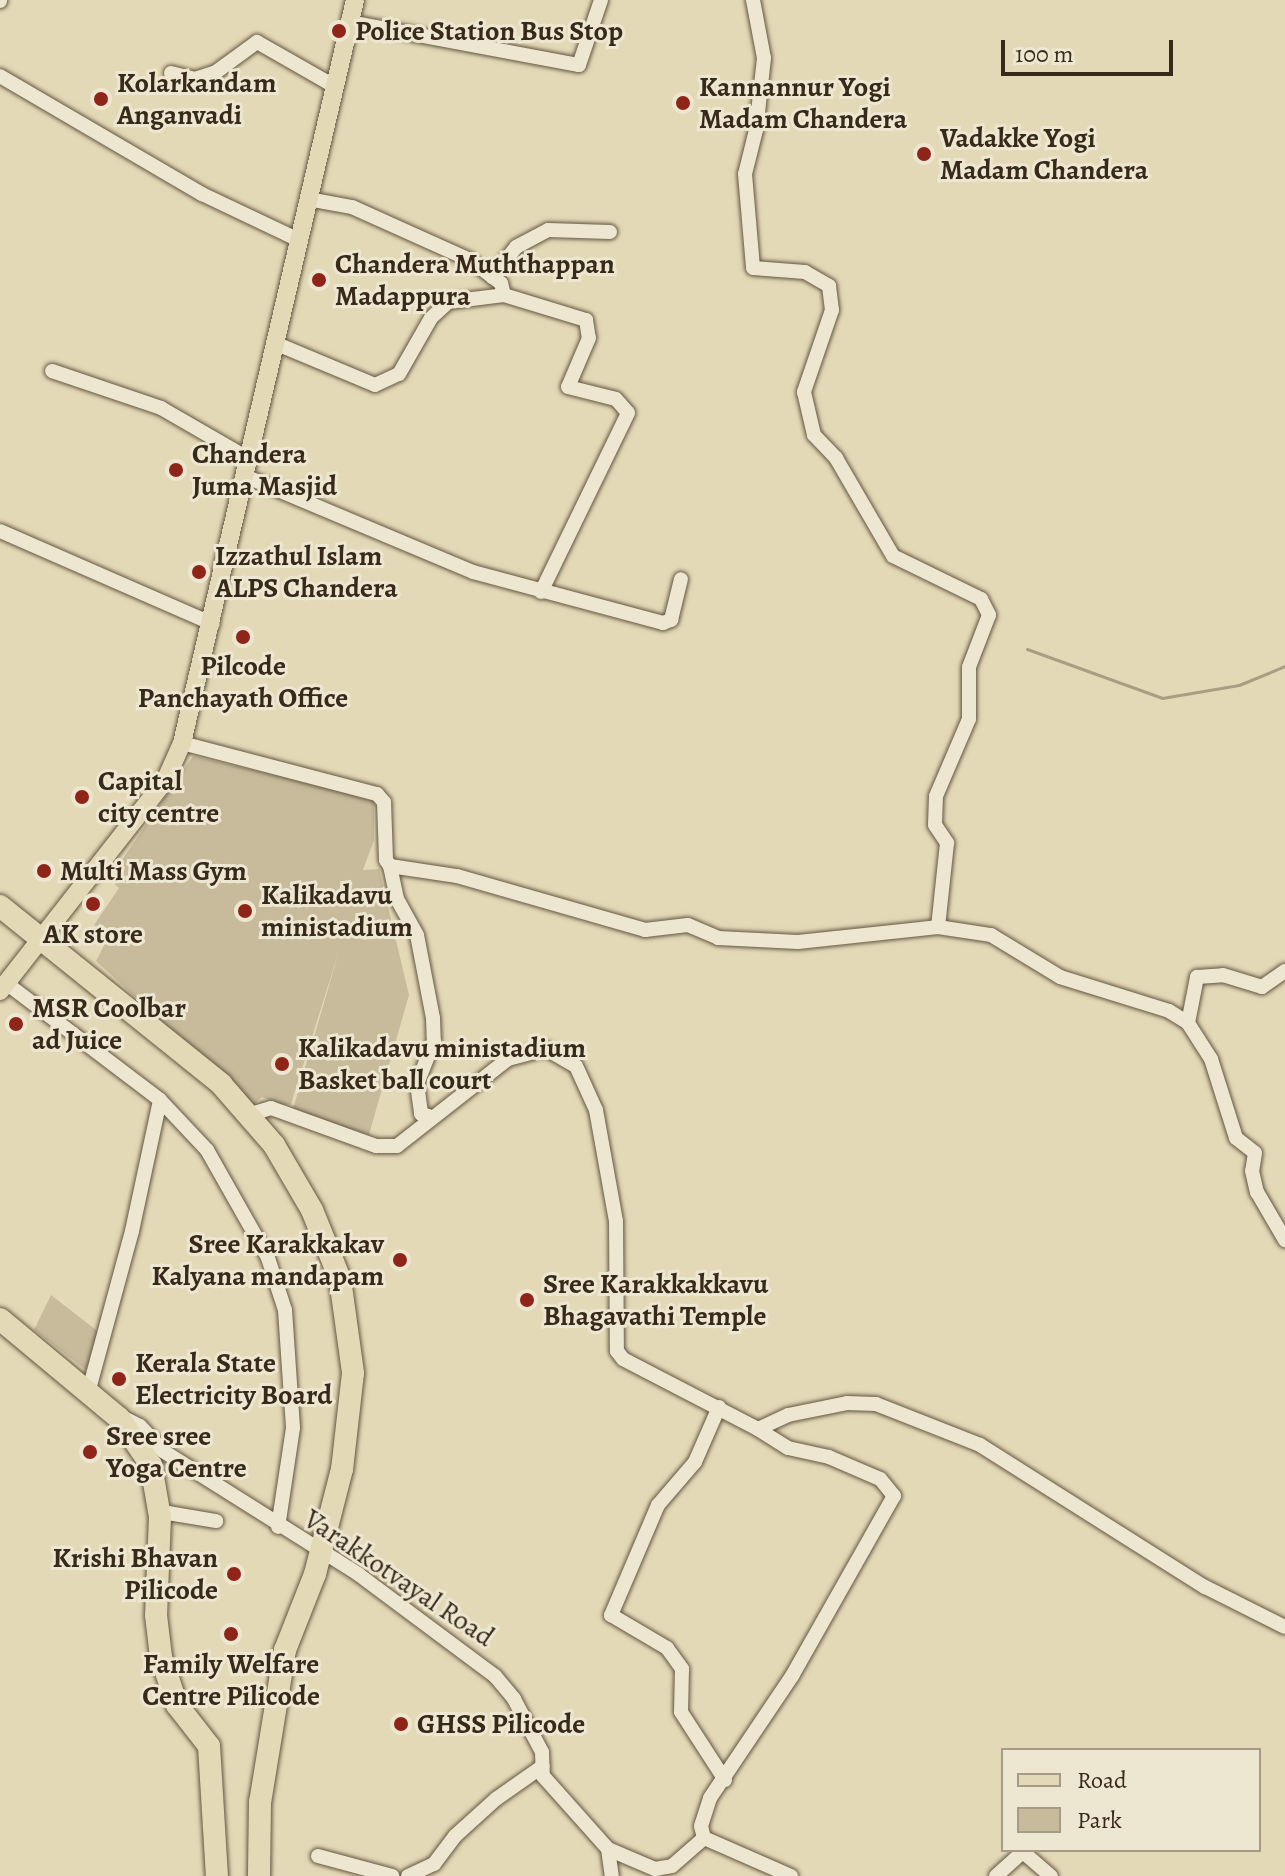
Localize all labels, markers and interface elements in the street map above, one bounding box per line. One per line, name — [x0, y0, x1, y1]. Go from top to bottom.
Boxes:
place label: Police Station Bus Stop — [355, 14, 623, 48]
marker: Police Station Bus Stop — [330, 22, 348, 40]
scale bar — [1005, 24, 1177, 74]
text: 100 m — [1015, 38, 1074, 70]
place label: Kolarkandam Anganvadi — [117, 66, 276, 132]
place label: Kannannur Yogi Madam Chandera — [699, 70, 907, 136]
marker: Kolarkandam Anganvadi — [92, 90, 110, 108]
marker: Kannannur Yogi Madam Chandera — [674, 94, 692, 112]
place label: Vadakke Yogi Madam Chandera — [940, 121, 1148, 187]
marker: Vadakke Yogi Madam Chandera — [915, 145, 933, 163]
place label: Chandera Muththappan Madappura — [335, 247, 615, 313]
marker: Chandera Muththappan Madappura — [310, 271, 328, 289]
place label: Chandera Juma Masjid — [192, 437, 337, 503]
marker: Chandera Juma Masjid — [167, 461, 185, 479]
place label: Izzathul Islam ALPS Chandera — [215, 539, 398, 605]
marker: Izzathul Islam ALPS Chandera — [190, 563, 208, 581]
marker: Pilcode Panchayath Office — [234, 628, 252, 646]
place label: Pilcode Panchayath Office — [138, 649, 348, 715]
place label: Capital city centre — [98, 764, 219, 830]
marker: Capital city centre — [73, 788, 91, 806]
place label: Multi Mass Gym — [60, 854, 247, 888]
marker: Multi Mass Gym — [35, 862, 53, 880]
place label: Kalikadavu ministadium — [261, 878, 413, 944]
marker: AK store — [84, 895, 102, 913]
marker: Kalikadavu ministadium — [236, 902, 254, 920]
place label: AK store — [43, 917, 143, 951]
place label: MSR Coolbar ad Juice — [32, 991, 186, 1057]
marker: MSR Coolbar ad Juice — [7, 1015, 25, 1033]
place label: Kalikadavu ministadium Basket ball court — [298, 1031, 586, 1097]
marker: Kalikadavu ministadium Basket ball court — [273, 1055, 291, 1073]
place label: Sree Karakkakav Kalyana mandapam — [151, 1227, 384, 1293]
marker: Sree Karakkakav Kalyana mandapam — [391, 1251, 409, 1269]
place label: Sree Karakkakkavu Bhagavathi Temple — [543, 1267, 768, 1333]
marker: Sree Karakkakkavu Bhagavathi Temple — [518, 1291, 536, 1309]
place label: Kerala State Electricity Board — [135, 1346, 332, 1412]
marker: Kerala State Electricity Board — [110, 1370, 128, 1388]
place label: Sree sree Yoga Centre — [106, 1419, 247, 1485]
marker: Sree sree Yoga Centre — [81, 1443, 99, 1461]
street label: Varakkotvayal Road — [298, 1502, 500, 1654]
place label: Krishi Bhavan Pilicode — [53, 1541, 218, 1607]
marker: Krishi Bhavan Pilicode — [225, 1565, 243, 1583]
marker: Family Welfare Centre Pilicode — [222, 1625, 240, 1643]
place label: Family Welfare Centre Pilicode — [142, 1647, 320, 1713]
place label: GHSS Pilicode — [417, 1707, 585, 1741]
marker: GHSS Pilicode — [392, 1715, 410, 1733]
legend — [1001, 1748, 1261, 1852]
text: Road — [1077, 1764, 1127, 1796]
text: Park — [1077, 1804, 1122, 1836]

